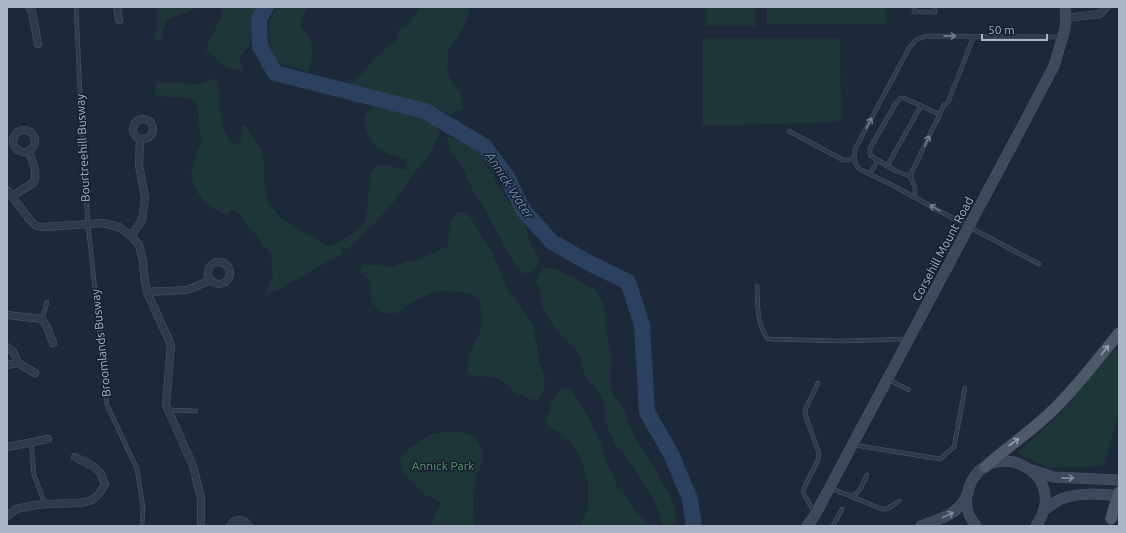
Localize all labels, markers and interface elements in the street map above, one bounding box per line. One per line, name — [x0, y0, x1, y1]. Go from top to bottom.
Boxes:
scale bar — [982, 16, 1047, 42]
text: 50 m — [988, 23, 1015, 36]
one-way arrow — [943, 32, 956, 40]
street label: Bourtreehill Busway — [73, 93, 92, 202]
one-way arrow — [866, 117, 873, 129]
one-way arrow — [924, 135, 931, 147]
water label: Annick Water — [483, 148, 537, 222]
street label: Corsehill Mount Road — [910, 195, 975, 303]
one-way arrow — [929, 204, 941, 212]
street label: Broomlands Busway — [88, 288, 113, 398]
one-way arrow — [1101, 345, 1110, 356]
one-way arrow — [1009, 438, 1020, 446]
park label: Annick Park — [412, 459, 474, 472]
one-way arrow — [1061, 474, 1074, 482]
one-way arrow — [942, 511, 954, 518]

